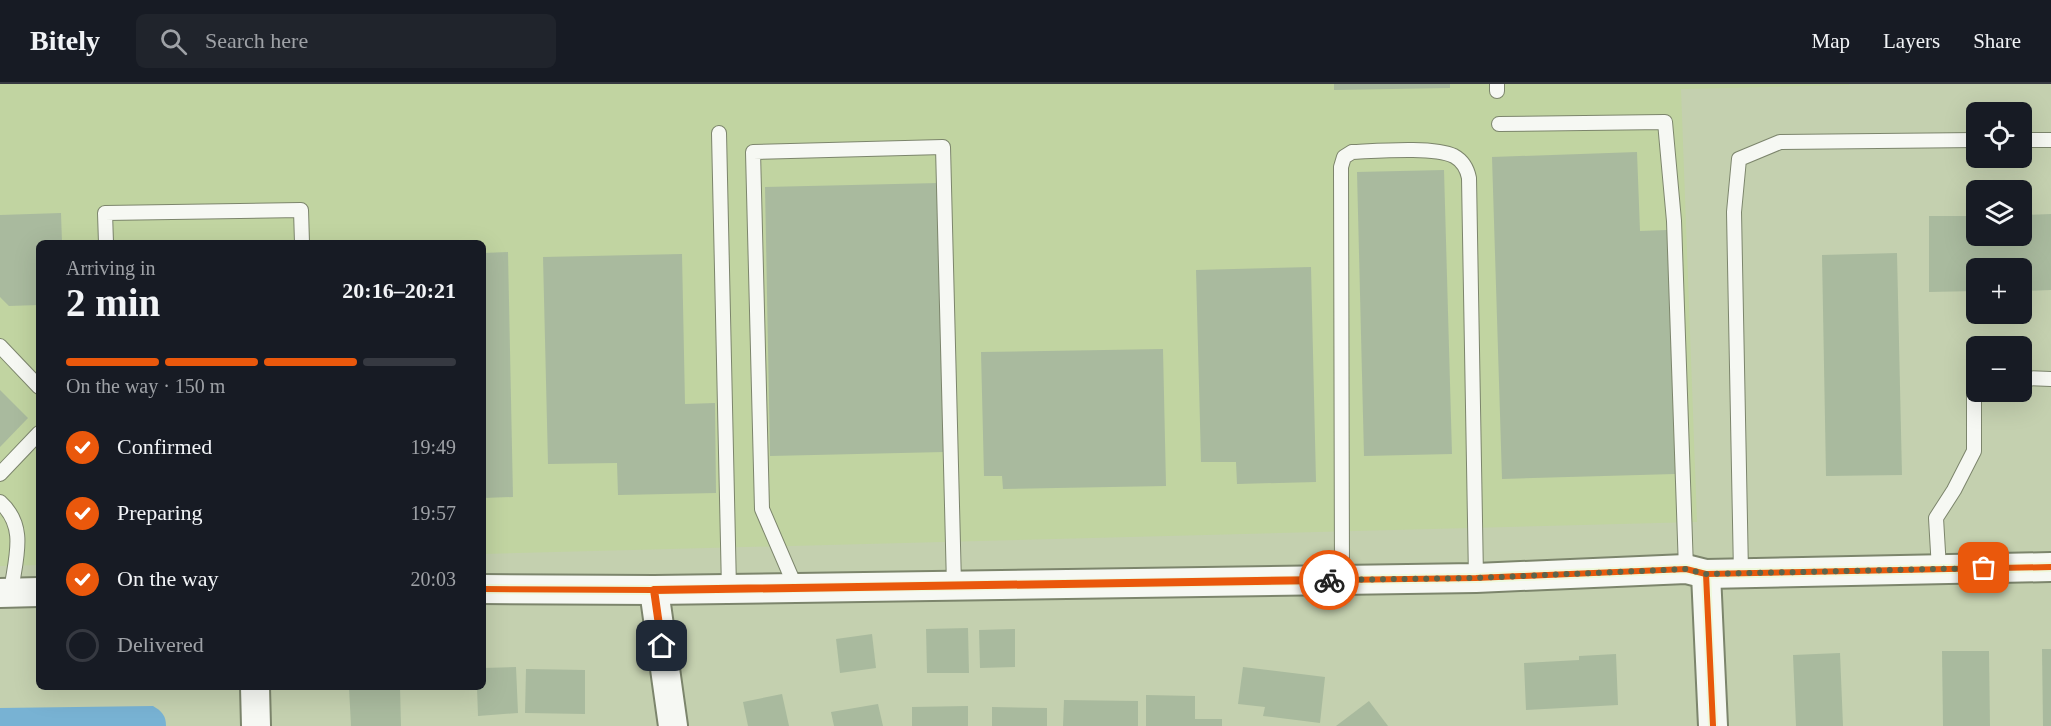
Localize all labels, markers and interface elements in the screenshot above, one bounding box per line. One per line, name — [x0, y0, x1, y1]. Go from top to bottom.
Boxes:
search box — [136, 14, 556, 68]
text: Bitely — [30, 25, 100, 56]
icon: search — [157, 25, 190, 58]
text: Search here — [205, 28, 308, 53]
text: Map — [1812, 29, 1850, 53]
text: Layers — [1883, 29, 1940, 53]
text: Share — [1973, 29, 2021, 53]
map controls — [1966, 102, 2032, 402]
button: locate — [1966, 102, 2032, 168]
button: layers — [1966, 180, 2032, 246]
text: Arriving in — [66, 257, 155, 279]
button: + — [1966, 258, 2032, 324]
text: 20:16–20:21 — [342, 278, 456, 303]
text: 2 min — [66, 281, 160, 324]
button: − — [1966, 336, 2032, 402]
text: On the way · 150 m — [66, 375, 225, 397]
icon: check — [66, 431, 99, 464]
text: Confirmed — [117, 434, 212, 459]
text: 19:49 — [410, 436, 456, 458]
icon: check — [66, 497, 99, 530]
text: Preparing — [117, 500, 203, 525]
text: 19:57 — [410, 502, 456, 524]
pin — [1958, 542, 2009, 593]
courier — [1299, 550, 1359, 610]
icon: bag — [1967, 551, 2000, 584]
icon: check — [66, 563, 99, 596]
icon: bike — [1313, 564, 1346, 597]
text: On the way — [117, 566, 218, 591]
text: 20:03 — [410, 568, 456, 590]
pin — [636, 620, 687, 671]
icon: home — [645, 629, 678, 662]
text: Delivered — [117, 632, 204, 657]

